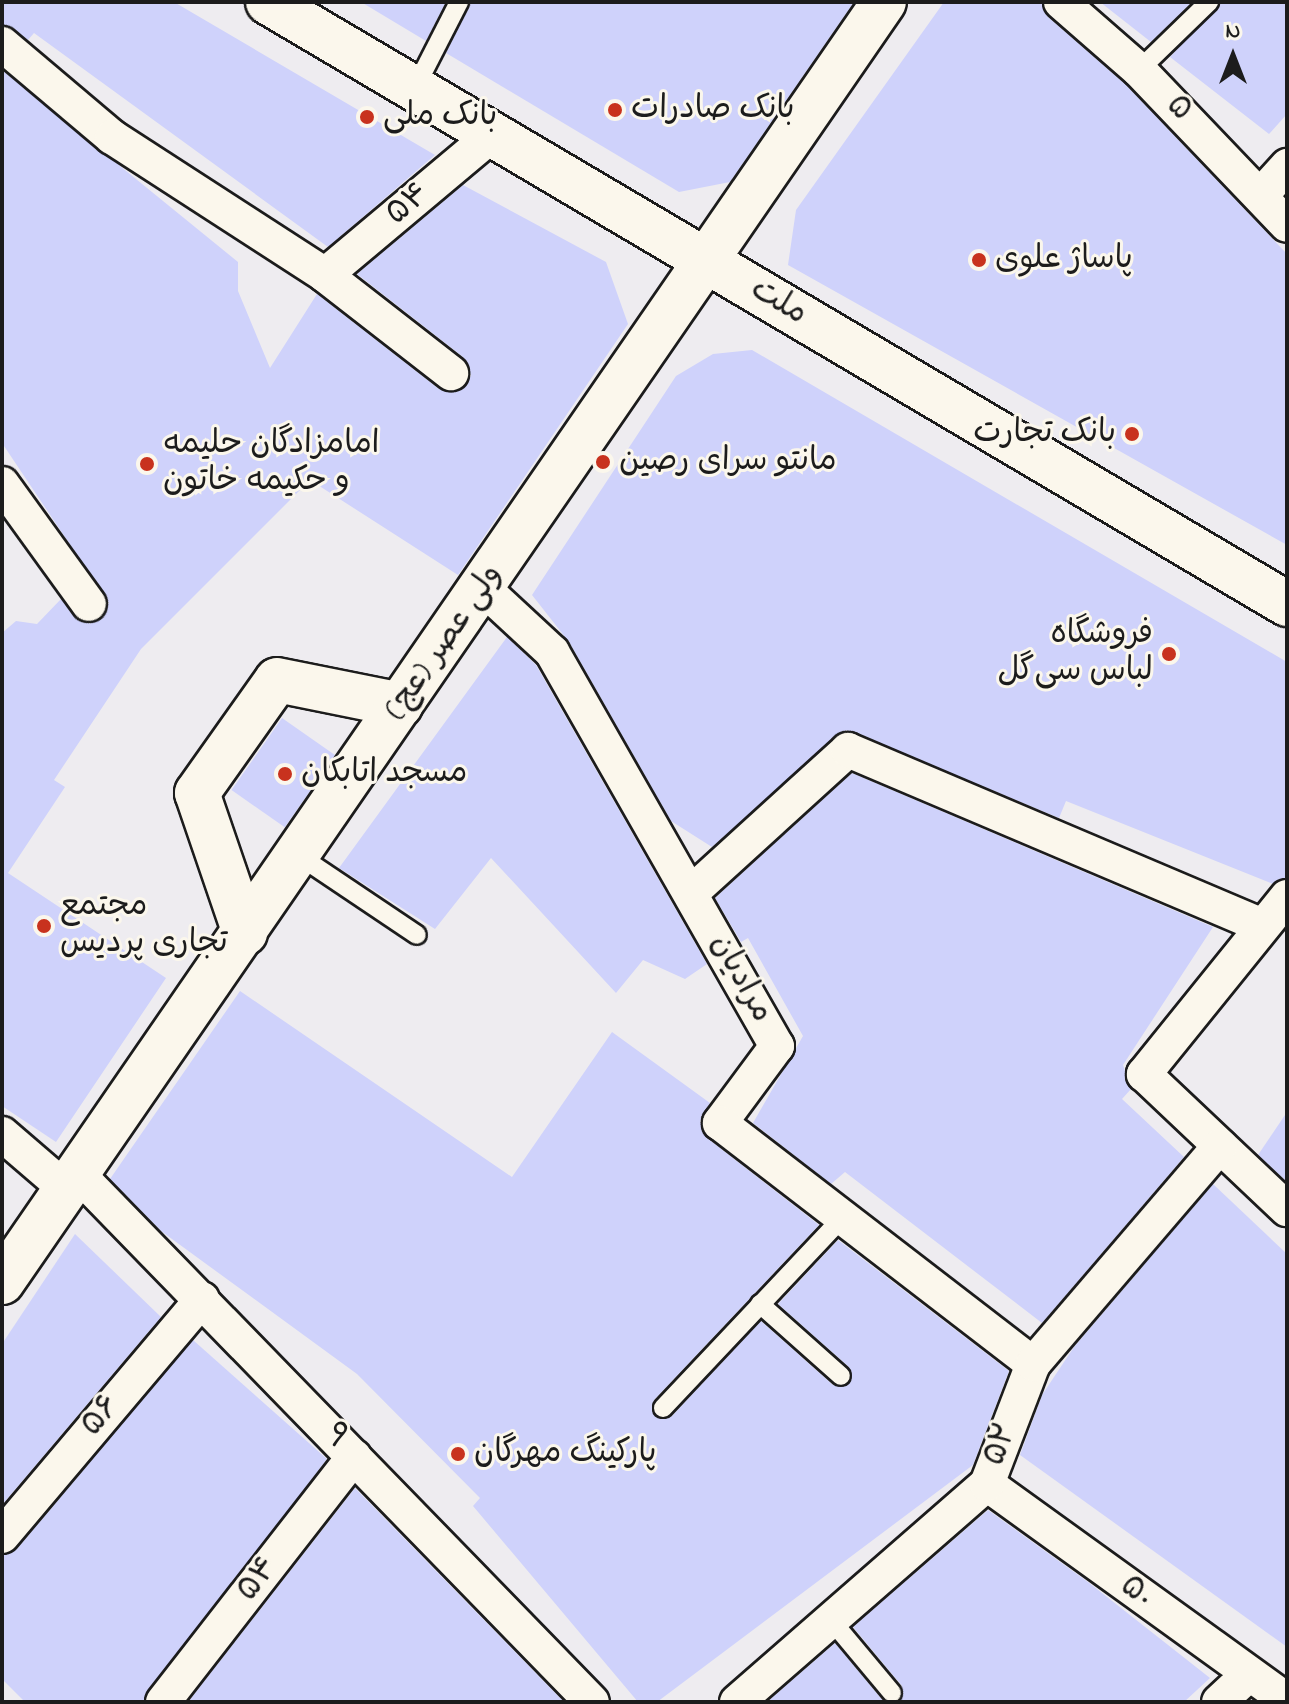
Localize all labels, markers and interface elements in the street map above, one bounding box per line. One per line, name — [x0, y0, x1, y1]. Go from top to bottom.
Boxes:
north arrow — [1193, 16, 1273, 96]
text: N — [1226, 16, 1240, 48]
street label: ۵ — [1157, 88, 1199, 130]
place label: بانک صادرات — [631, 91, 795, 129]
place label: بانک ملی — [383, 98, 497, 136]
marker: بانک صادرات — [606, 101, 624, 119]
marker: بانک ملی — [358, 108, 376, 126]
street label: ۵۴ — [379, 175, 439, 235]
place label: پاساژ علوی — [995, 241, 1133, 279]
marker: پاساژ علوی — [970, 251, 988, 269]
street label: ملت — [743, 271, 813, 335]
place label: بانک تجارت — [973, 415, 1116, 453]
marker: بانک تجارت — [1123, 425, 1141, 443]
place label: امامزادگان حلیمه و حکیمه خاتون — [163, 427, 380, 502]
place label: مانتو سرای رصین — [619, 443, 837, 481]
marker: مانتو سرای رصین — [594, 453, 612, 471]
marker: امامزادگان حلیمه و حکیمه خاتون — [138, 455, 156, 473]
street label: ولی عصر (عج) — [377, 558, 513, 728]
place label: فروشگاه لباس سی‌گل — [998, 617, 1153, 692]
marker: فروشگاه لباس سی‌گل — [1160, 645, 1178, 663]
place label: مسجد اتابکان — [301, 755, 467, 793]
marker: مسجد اتابکان — [276, 765, 294, 783]
place label: مجتمع تجاری پردیس — [60, 889, 228, 964]
marker: مجتمع تجاری پردیس — [35, 917, 53, 935]
street label: مرادیان — [700, 928, 780, 1030]
street label: ۵۶ — [74, 1389, 130, 1445]
street label: ۹ — [314, 1416, 356, 1458]
street label: ۵۲ — [976, 1418, 1028, 1472]
place label: پارکینگ مهرگان — [474, 1435, 656, 1473]
marker: پارکینگ مهرگان — [449, 1445, 467, 1463]
street label: ۵۴ — [230, 1550, 288, 1610]
street label: ۵۰ — [1112, 1568, 1160, 1618]

